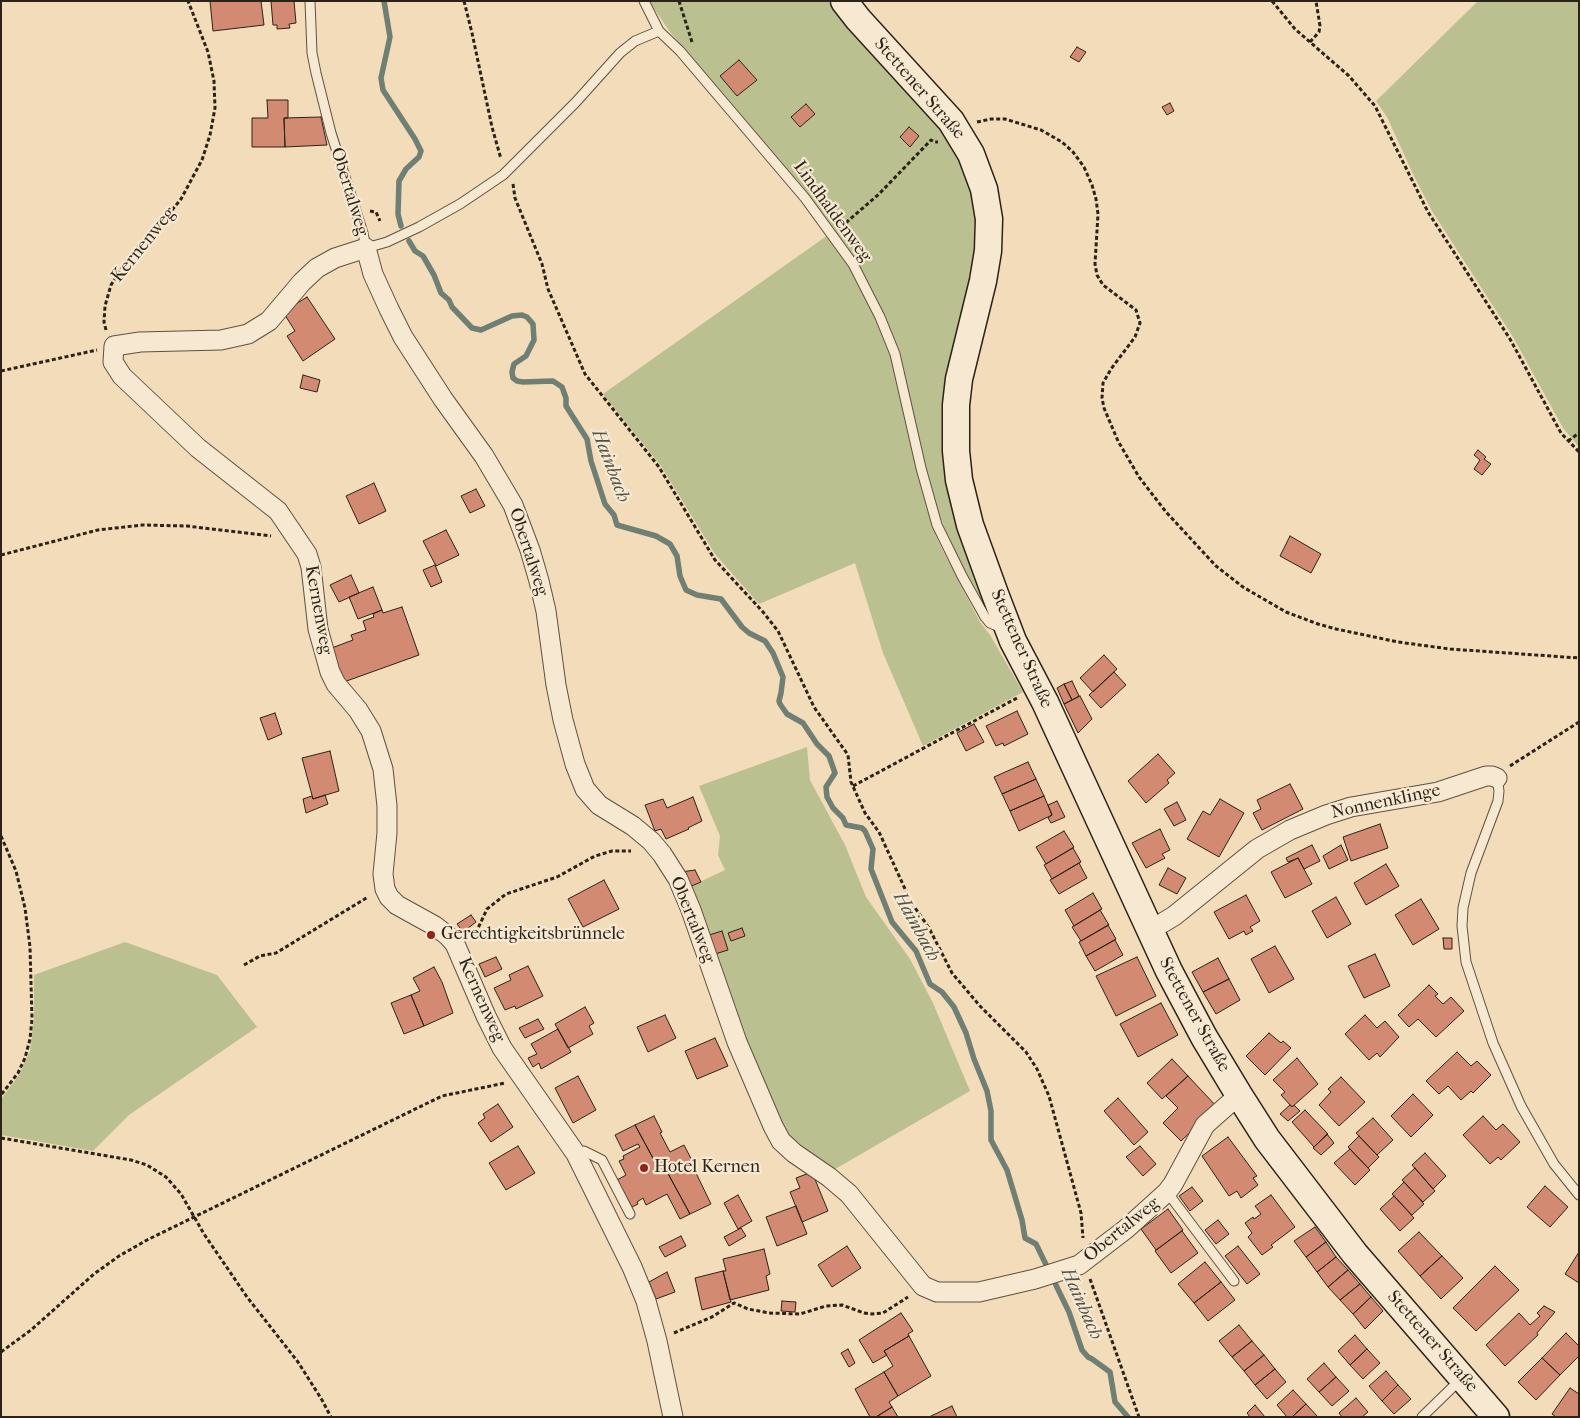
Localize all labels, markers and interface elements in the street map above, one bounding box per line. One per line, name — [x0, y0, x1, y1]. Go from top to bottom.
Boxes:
street label: Stettener Straße — [869, 34, 969, 144]
street label: Obertalweg — [325, 145, 373, 239]
street label: Lindhaldenweg — [788, 157, 876, 267]
street label: Kernenweg — [107, 203, 181, 287]
water label: Hainbach — [586, 426, 634, 506]
street label: Obertalweg — [504, 505, 552, 599]
street label: Kernenweg — [300, 564, 336, 656]
street label: Stettener Straße — [985, 586, 1057, 712]
street label: Nonnenklinge — [1329, 780, 1443, 824]
street label: Obertalweg — [665, 874, 719, 966]
water label: Hainbach — [888, 888, 944, 966]
place label: Gerechtigkeitsbrünnele — [441, 924, 625, 946]
marker: Gerechtigkeitsbrünnele — [425, 929, 437, 941]
street label: Kernenweg — [453, 954, 509, 1046]
street label: Stettener Straße — [1154, 954, 1234, 1076]
place label: Hotel Kernen — [654, 1157, 760, 1179]
marker: Hotel Kernen — [638, 1162, 650, 1174]
street label: Obertalweg — [1080, 1193, 1164, 1267]
water label: Hainbach — [1055, 1265, 1107, 1343]
street label: Stettener Straße — [1382, 1287, 1482, 1397]

